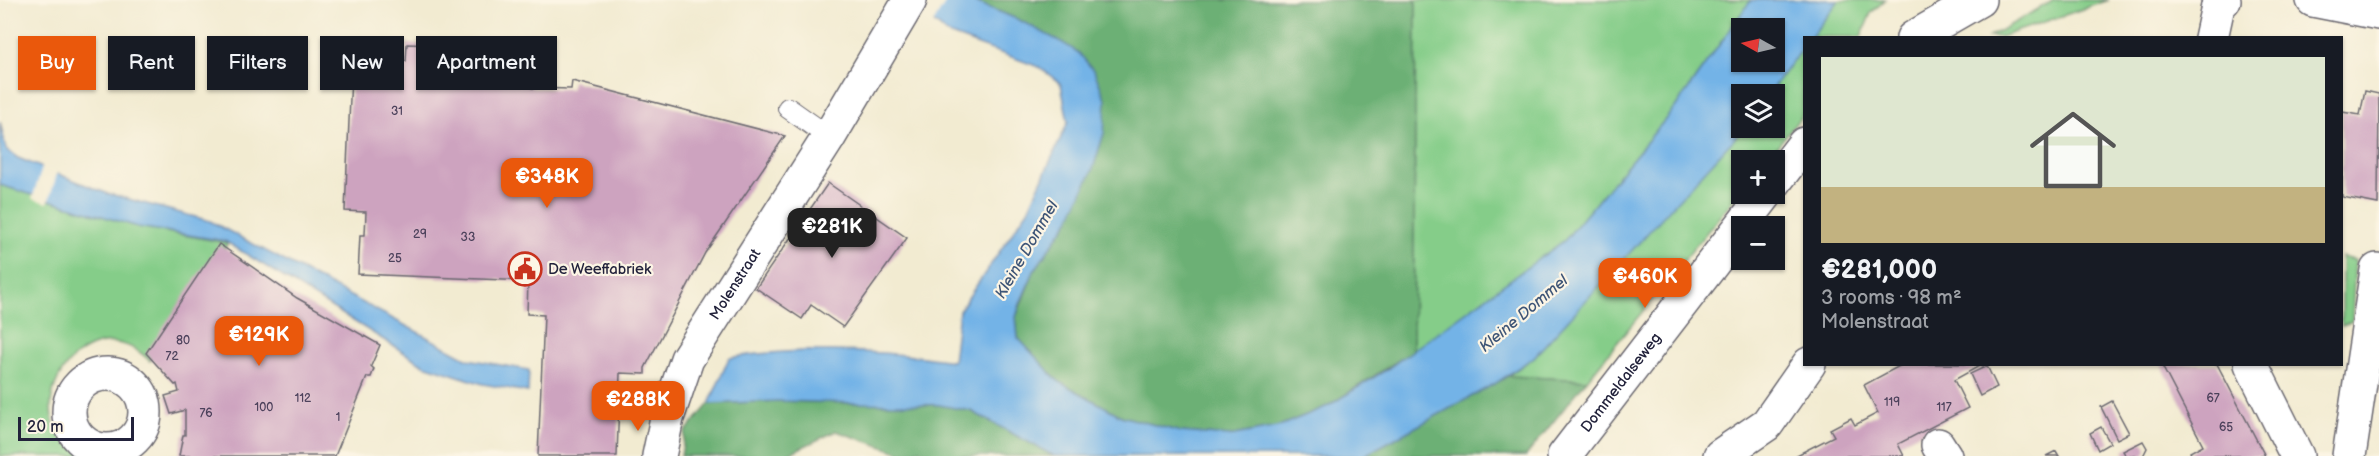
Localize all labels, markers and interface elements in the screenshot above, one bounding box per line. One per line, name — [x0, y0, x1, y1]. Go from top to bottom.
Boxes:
north arrow — [1731, 18, 1785, 72]
map controls — [1731, 18, 1785, 270]
chip: Buy — [18, 36, 96, 90]
chip: Rent — [108, 36, 195, 90]
chip: Filters — [207, 36, 308, 90]
chip: New — [320, 36, 404, 90]
chip: Apartment — [416, 36, 557, 90]
button: layers — [1731, 84, 1785, 138]
icon: home — [2019, 96, 2127, 204]
house number: 31 — [391, 104, 403, 119]
button: + — [1731, 150, 1785, 204]
pin: €348K — [505, 158, 589, 209]
text: €348K — [515, 165, 579, 189]
water label: Kleine Dommel — [991, 197, 1063, 302]
pin: €281K — [790, 208, 874, 259]
text: €281K — [801, 215, 863, 239]
button: − — [1731, 216, 1785, 270]
house number: 29 — [413, 227, 427, 242]
house number: 33 — [461, 230, 475, 245]
street label: Molenstraat — [705, 245, 765, 323]
house number: 25 — [388, 251, 402, 266]
public building icon: De Weeffabriek — [507, 251, 543, 287]
text: €281,000 — [1821, 255, 1937, 286]
pin: €460K — [1603, 258, 1687, 309]
place label: De Weeffabriek — [548, 260, 652, 279]
text: €460K — [1612, 265, 1678, 289]
water label: Kleine Dommel — [1476, 271, 1573, 357]
text: 3 rooms · 98 m² — [1821, 286, 1962, 310]
text: Molenstraat — [1821, 310, 1929, 334]
pin: €129K — [217, 316, 301, 367]
text: €129K — [229, 323, 289, 347]
street label: Dommeldalseweg — [1576, 329, 1665, 436]
house number: 80 — [176, 333, 190, 348]
house number: 72 — [166, 349, 178, 364]
pin: €288K — [596, 381, 680, 432]
text: €288K — [606, 388, 670, 412]
house number: 112 — [295, 391, 311, 406]
house number: 67 — [2206, 391, 2220, 406]
house number: 119 — [1884, 395, 1900, 410]
house number: 100 — [255, 400, 273, 415]
house number: 117 — [1936, 400, 1952, 415]
house number: 76 — [199, 406, 213, 421]
house number: 1 — [336, 410, 340, 425]
scale bar — [18, 414, 134, 442]
text: 20 m — [27, 418, 63, 437]
house number: 65 — [2219, 420, 2233, 435]

